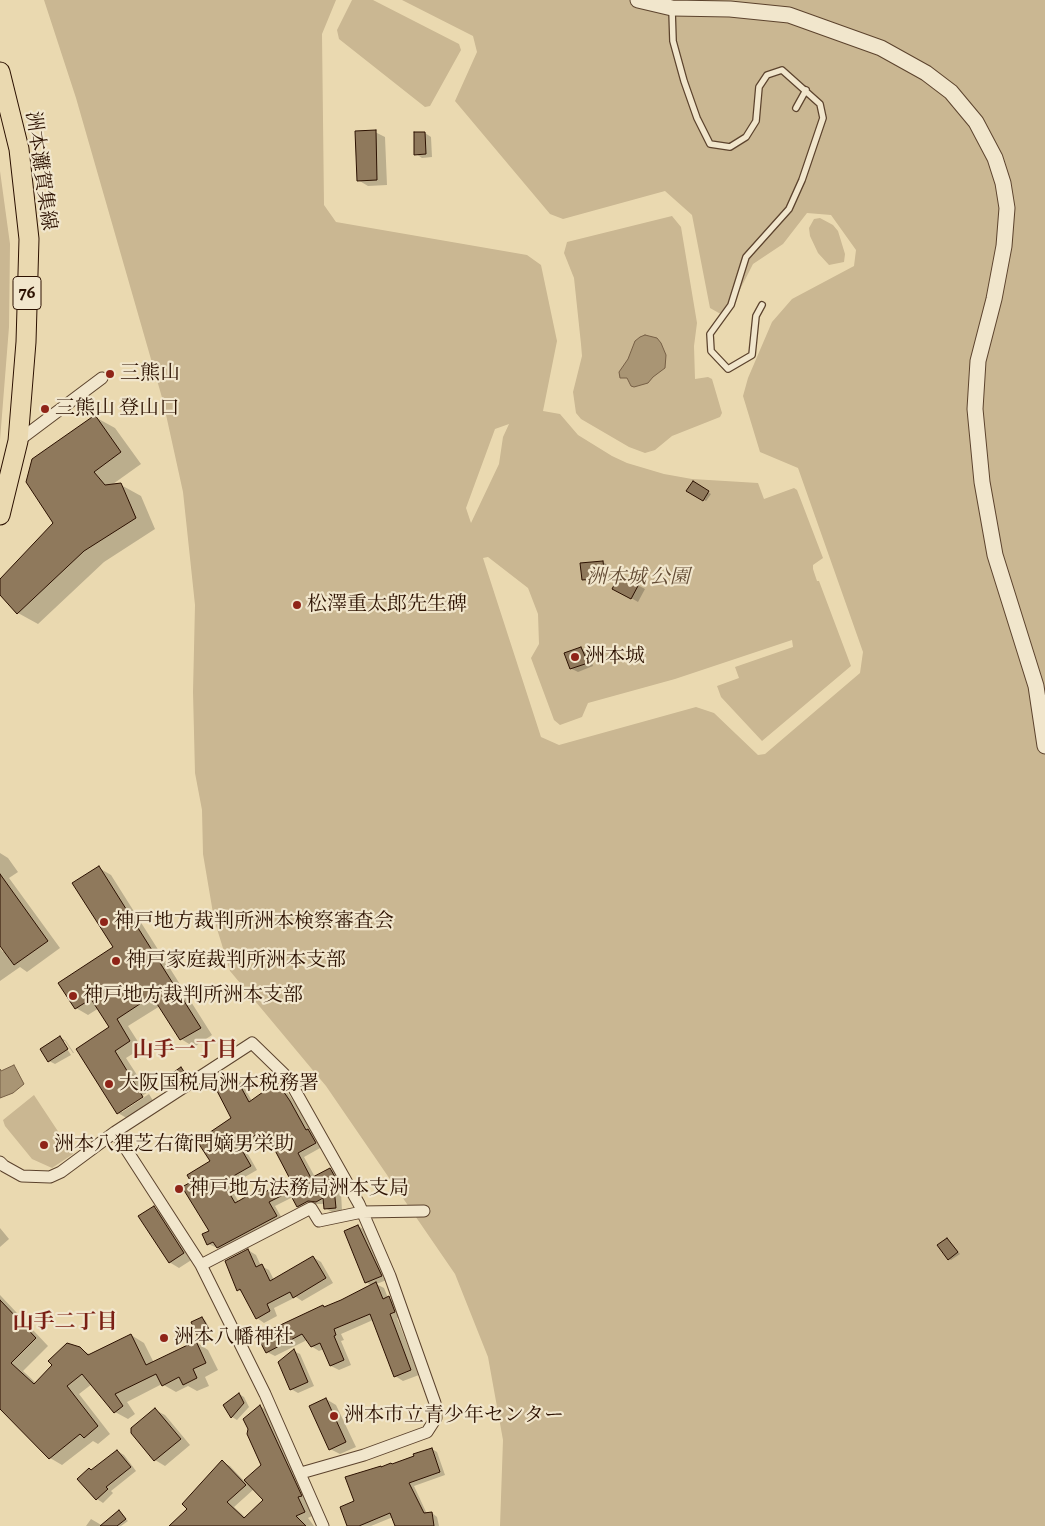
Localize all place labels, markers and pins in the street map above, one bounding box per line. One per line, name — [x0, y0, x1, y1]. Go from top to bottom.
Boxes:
place label: 三熊山 — [120, 362, 180, 386]
marker: 三熊山 — [104, 368, 116, 380]
place label: 三熊山 登山口 — [55, 397, 179, 421]
marker: 三熊山 登山口 — [39, 403, 51, 415]
place label: 松澤重太郎先生碑 — [307, 593, 467, 617]
marker: 松澤重太郎先生碑 — [291, 599, 303, 611]
place label: 洲本城 — [585, 645, 645, 669]
marker: 洲本城 — [569, 651, 581, 663]
place label: 神戸地方裁判所洲本検察審査会 — [114, 910, 394, 934]
marker: 神戸地方裁判所洲本検察審査会 — [98, 916, 110, 928]
place label: 神戸家庭裁判所洲本支部 — [126, 949, 346, 973]
marker: 神戸家庭裁判所洲本支部 — [110, 955, 122, 967]
place label: 神戸地方裁判所洲本支部 — [83, 984, 303, 1008]
marker: 神戸地方裁判所洲本支部 — [67, 990, 79, 1002]
place label: 大阪国税局洲本税務署 — [119, 1072, 319, 1096]
marker: 大阪国税局洲本税務署 — [103, 1078, 115, 1090]
place label: 洲本八狸芝右衛門嫡男栄助 — [54, 1133, 294, 1157]
marker: 洲本八狸芝右衛門嫡男栄助 — [38, 1139, 50, 1151]
place label: 神戸地方法務局洲本支局 — [189, 1177, 409, 1201]
marker: 神戸地方法務局洲本支局 — [173, 1183, 185, 1195]
place label: 洲本八幡神社 — [174, 1326, 294, 1350]
marker: 洲本八幡神社 — [158, 1332, 170, 1344]
place label: 洲本市立青少年センター — [344, 1404, 564, 1428]
marker: 洲本市立青少年センター — [328, 1410, 340, 1422]

